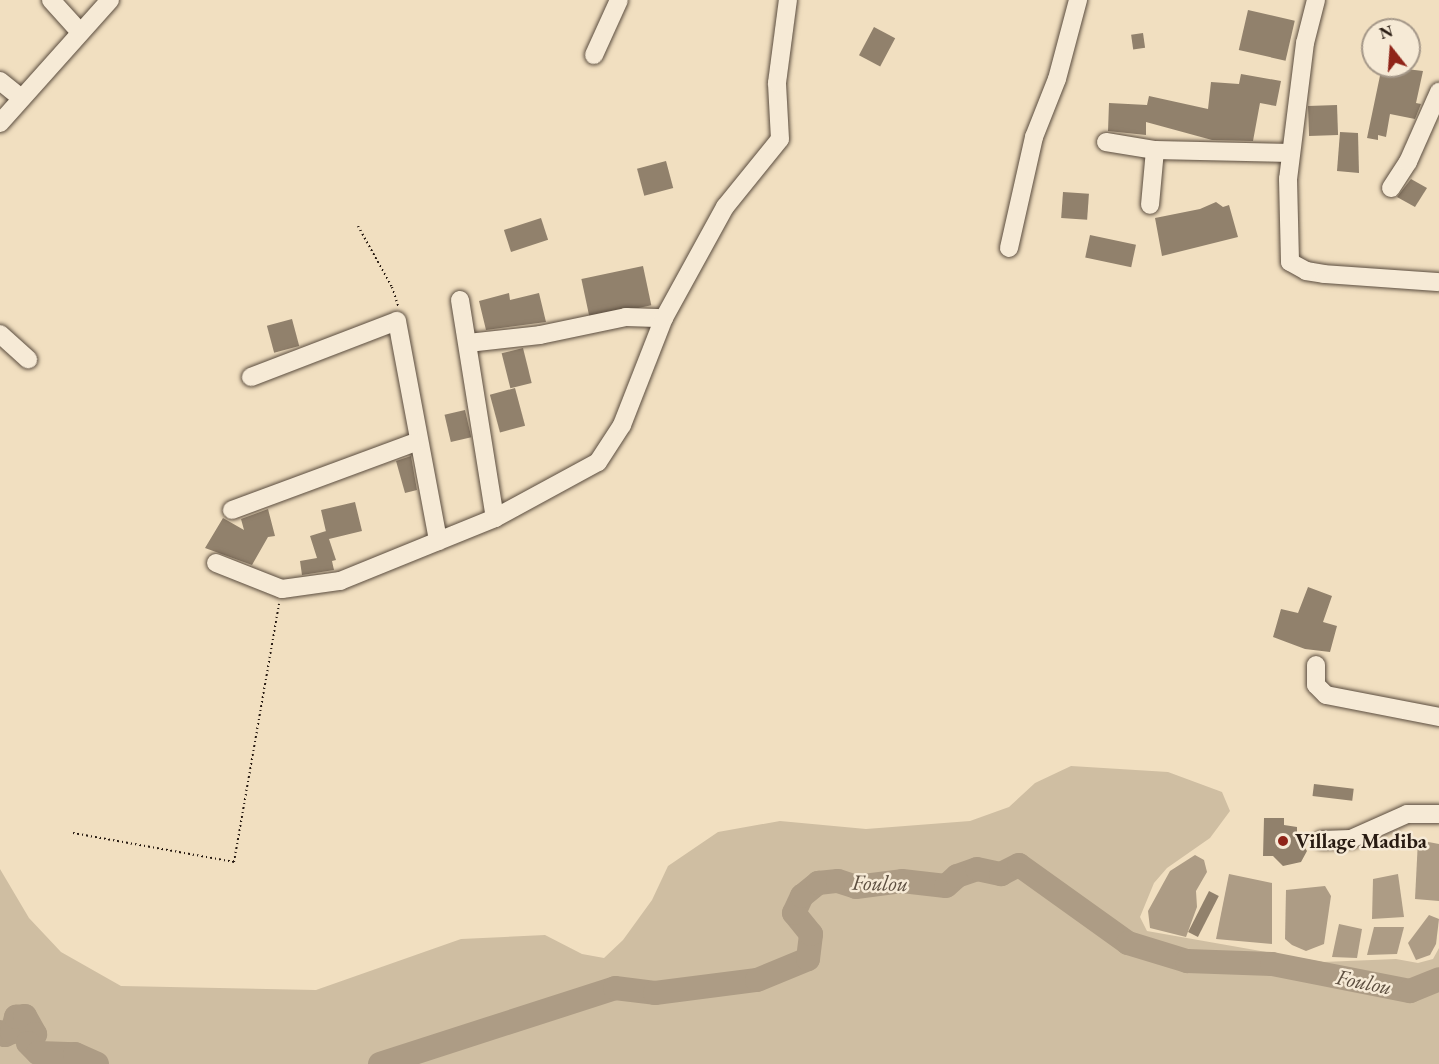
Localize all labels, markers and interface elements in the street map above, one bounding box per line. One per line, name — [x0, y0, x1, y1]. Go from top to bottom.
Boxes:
north arrow — [1361, 18, 1421, 78]
text: N — [1377, 20, 1395, 44]
place label: Village Madiba — [1295, 828, 1427, 854]
marker: Village Madiba — [1276, 834, 1290, 848]
water label: Foulou — [852, 869, 908, 897]
water label: Foulou — [1334, 964, 1394, 1000]

